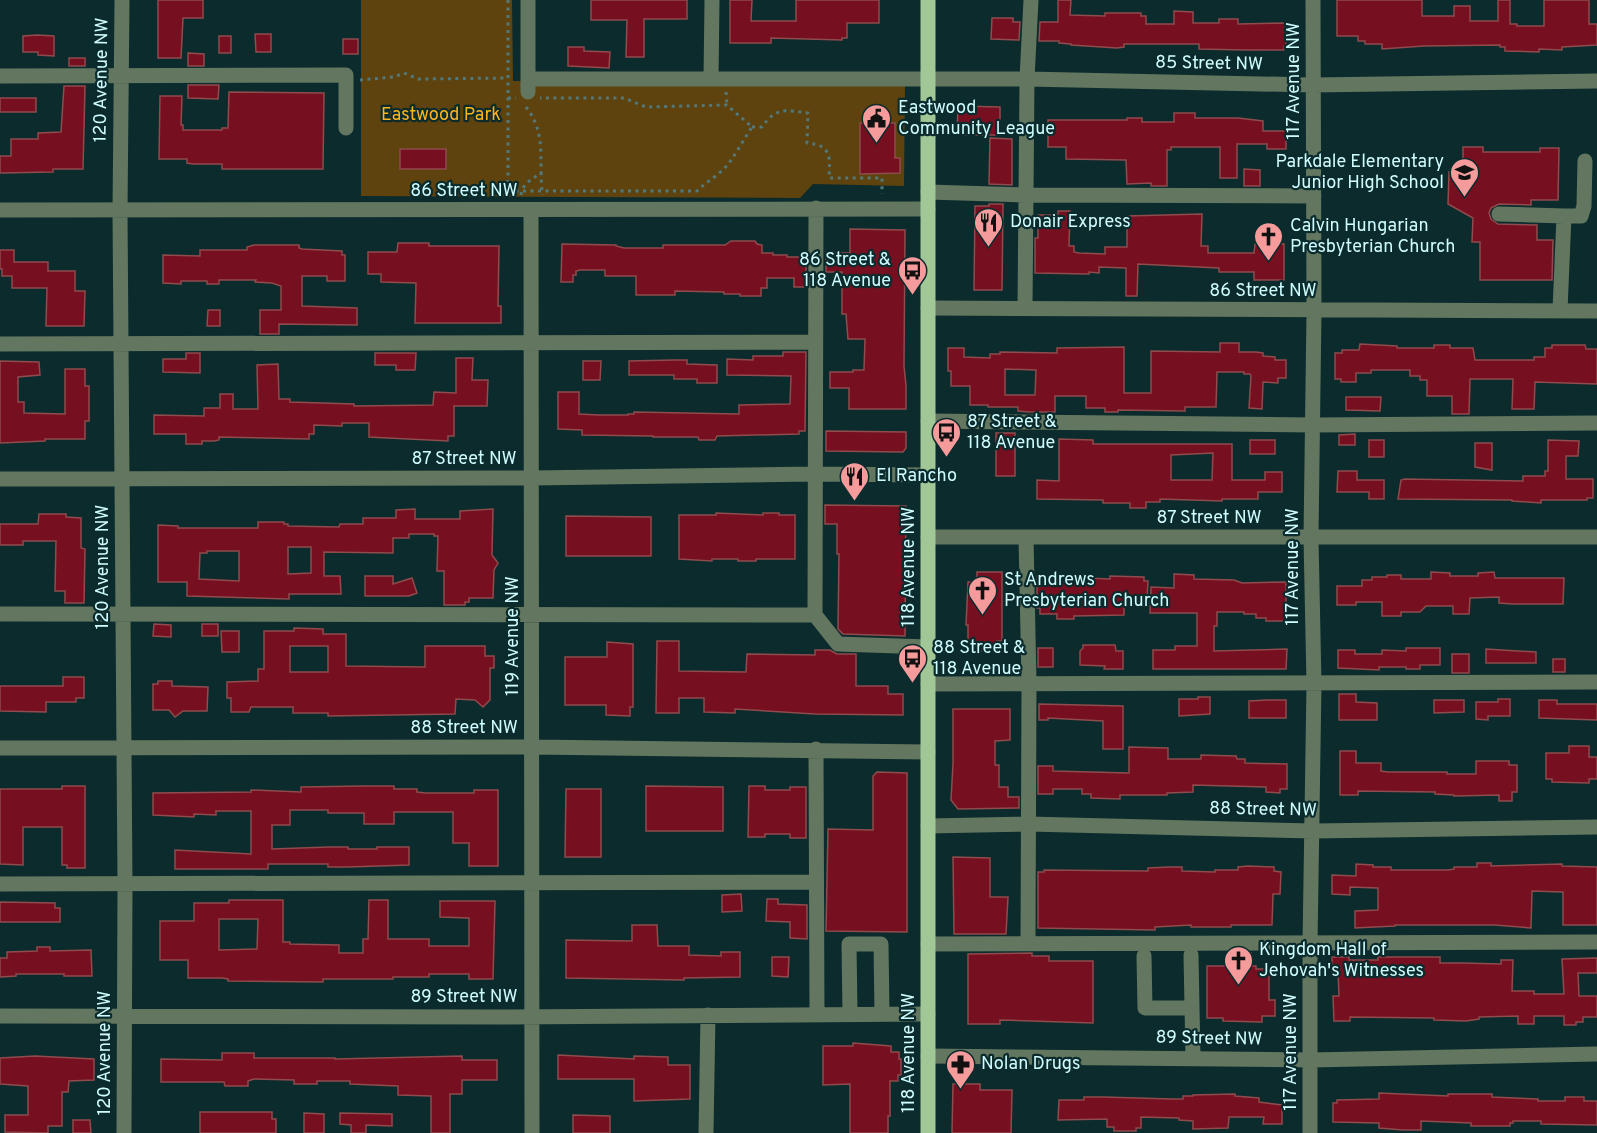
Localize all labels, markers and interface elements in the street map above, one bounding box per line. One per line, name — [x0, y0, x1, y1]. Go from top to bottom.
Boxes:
street label: 120 Avenue NW — [89, 17, 115, 143]
street label: 117 Avenue NW — [1283, 22, 1306, 140]
street label: 85 Street NW — [1155, 52, 1263, 76]
place label: Eastwood Community League — [898, 97, 1055, 141]
public building icon: Eastwood Community League — [861, 102, 893, 144]
park label: Eastwood Park — [381, 104, 501, 127]
place label: Parkdale Elementary Junior High School — [1276, 151, 1444, 195]
school or university icon: Parkdale Elementary Junior High School — [1449, 156, 1481, 198]
street label: 86 Street NW — [410, 180, 518, 203]
restaurant icon: Donair Express — [973, 206, 1005, 248]
place label: Donair Express — [1010, 211, 1131, 234]
place label: Calvin Hungarian Presbyterian Church — [1290, 215, 1455, 259]
church icon: Calvin Hungarian Presbyterian Church — [1253, 220, 1285, 262]
place label: 86 Street & 118 Avenue — [799, 249, 891, 293]
bus stop icon: 86 Street & 118 Avenue — [896, 254, 928, 296]
street label: 86 Street NW — [1209, 280, 1317, 303]
place label: 87 Street & 118 Avenue — [967, 411, 1057, 455]
bus stop icon: 87 Street & 118 Avenue — [930, 416, 962, 458]
street label: 87 Street NW — [411, 448, 517, 471]
restaurant icon: El Rancho — [839, 460, 871, 502]
place label: El Rancho — [876, 465, 957, 488]
street label: 120 Avenue NW — [92, 505, 115, 629]
street label: 118 Avenue NW — [898, 507, 921, 627]
street label: 87 Street NW — [1156, 507, 1262, 530]
street label: 117 Avenue NW — [1282, 508, 1305, 626]
place label: St Andrews Presbyterian Church — [1004, 569, 1169, 613]
church icon: St Andrews Presbyterian Church — [967, 574, 999, 616]
street label: 119 Avenue NW — [502, 576, 525, 696]
place label: 88 Street & 118 Avenue — [933, 637, 1025, 681]
bus stop icon: 88 Street & 118 Avenue — [896, 642, 928, 684]
street label: 88 Street NW — [410, 717, 518, 740]
street label: 88 Street NW — [1209, 798, 1317, 822]
place label: Kingdom Hall of Jehovah's Witnesses — [1259, 939, 1424, 983]
church icon: Kingdom Hall of Jehovah's Witnesses — [1222, 944, 1254, 986]
street label: 89 Street NW — [410, 986, 518, 1009]
street label: 120 Avenue NW — [94, 991, 117, 1115]
street label: 118 Avenue NW — [898, 993, 921, 1113]
street label: 117 Avenue NW — [1280, 993, 1303, 1111]
street label: 89 Street NW — [1155, 1027, 1263, 1051]
pharmacy icon: Nolan Drugs — [944, 1048, 976, 1090]
place label: Nolan Drugs — [981, 1053, 1080, 1076]

